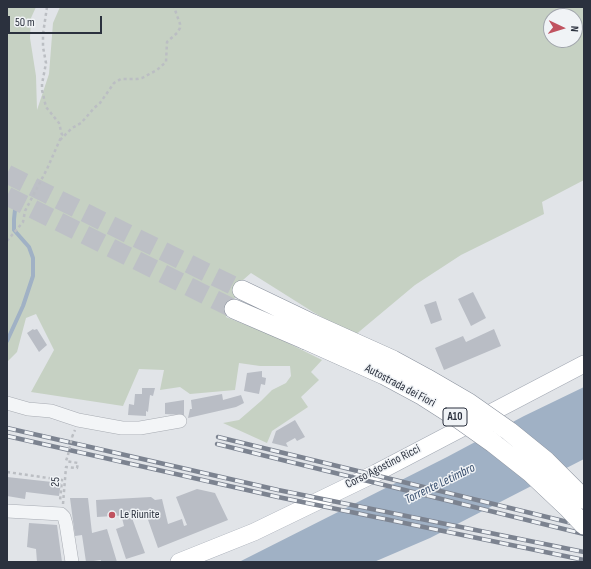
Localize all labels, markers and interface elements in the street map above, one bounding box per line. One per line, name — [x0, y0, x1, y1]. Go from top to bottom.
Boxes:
scale bar — [10, 8, 104, 34]
north arrow — [543, 8, 583, 48]
text: 50 m — [15, 15, 35, 30]
text: N — [568, 25, 581, 32]
street label: Autostrada dei Fiori — [362, 361, 438, 411]
road number: A10 — [443, 408, 467, 426]
street label: Corso Agostino Ricci — [343, 442, 423, 492]
water label: Torrente Letimbro — [402, 460, 478, 508]
street label: 25 — [49, 477, 63, 487]
place label: Le Riunite — [120, 508, 160, 522]
marker: Le Riunite — [107, 510, 117, 520]

